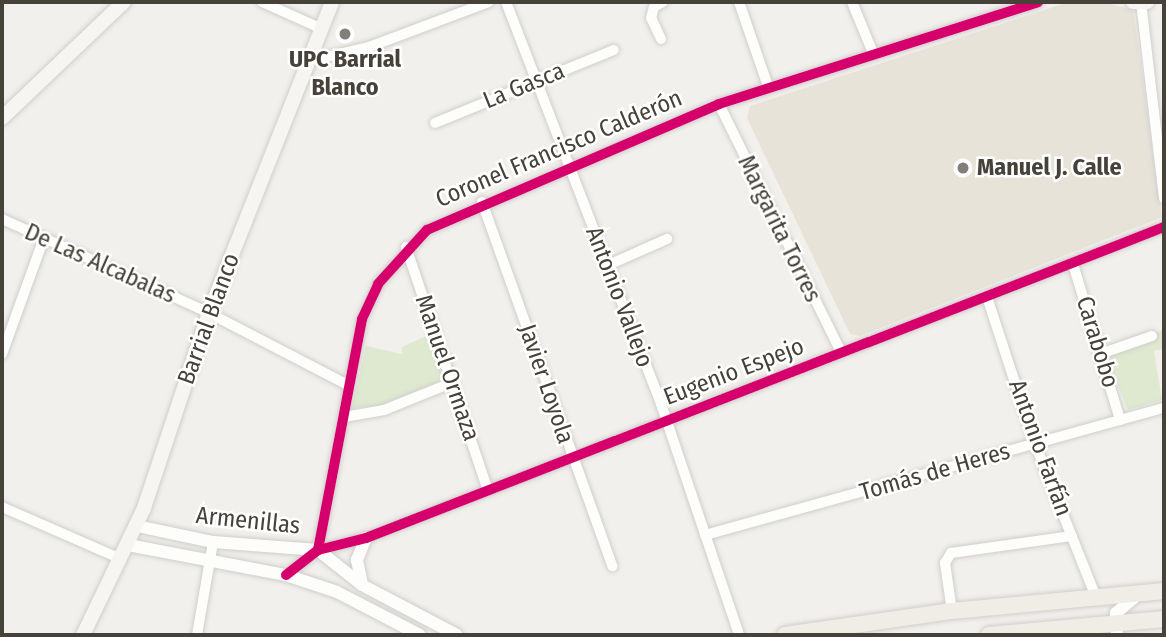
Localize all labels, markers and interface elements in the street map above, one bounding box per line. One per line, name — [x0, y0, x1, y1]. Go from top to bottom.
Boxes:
marker: UPC Barrial Blanco — [337, 26, 353, 42]
place label: UPC Barrial Blanco — [289, 46, 401, 102]
street label: La Gasca — [479, 57, 569, 115]
street label: Coronel Francisco Calderón — [431, 84, 687, 214]
street label: Margarita Torres — [731, 151, 827, 307]
place label: Manuel J. Calle — [977, 154, 1122, 182]
marker: Manuel J. Calle — [955, 160, 971, 176]
street label: De Las Alcabalas — [20, 218, 180, 310]
street label: Antonio Vallejo — [579, 223, 659, 371]
street label: Barrial Blanco — [172, 250, 246, 388]
street label: Manuel Ormaza — [409, 291, 485, 445]
street label: Carabobo — [1070, 293, 1124, 391]
street label: Javier Loyola — [512, 321, 580, 447]
street label: Eugenio Espejo — [660, 332, 808, 412]
street label: Antonio Farfán — [1002, 376, 1078, 520]
street label: Tomás de Heres — [857, 437, 1013, 507]
street label: Armenillas — [195, 501, 301, 541]

